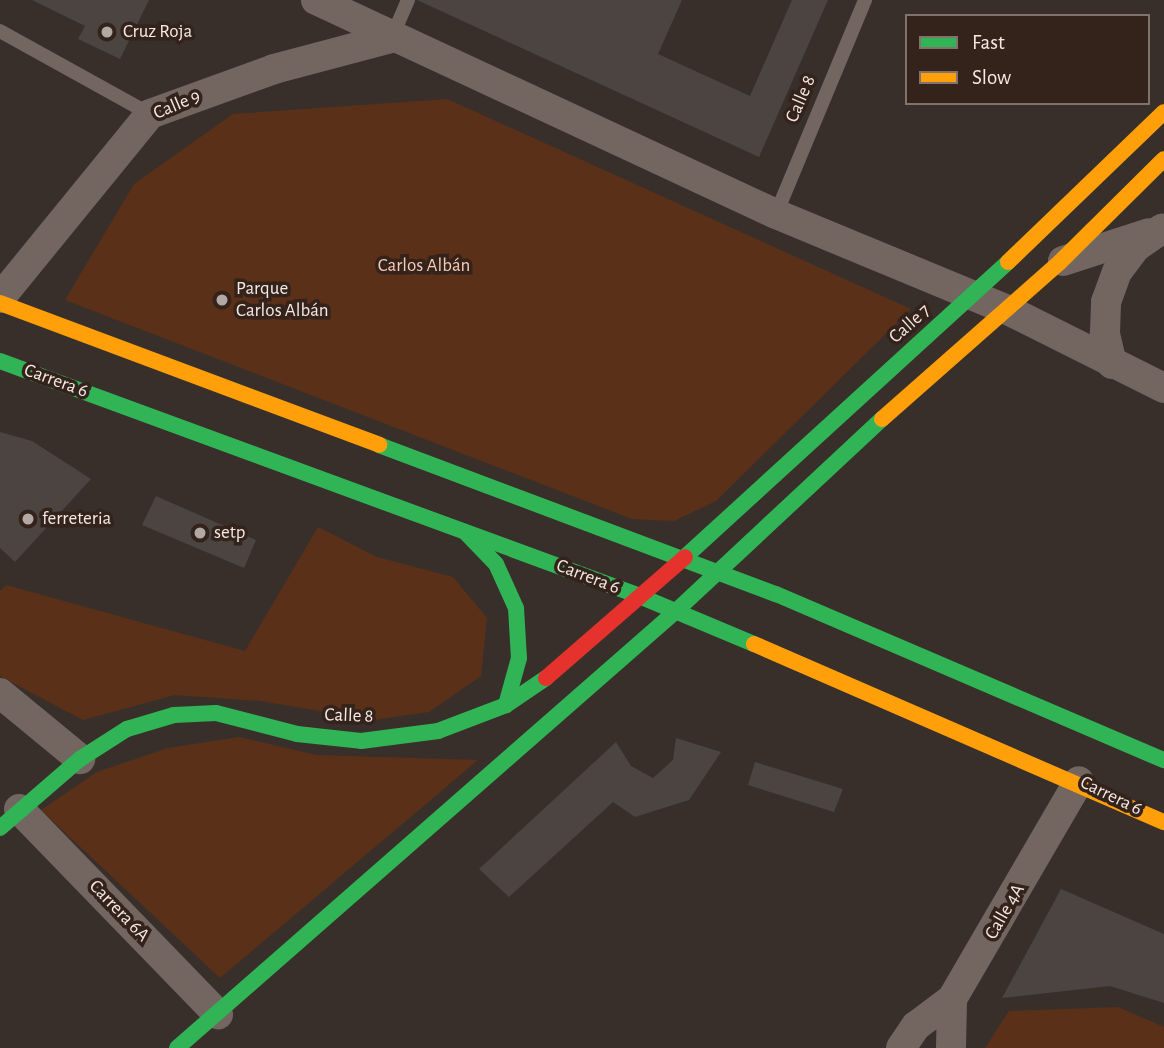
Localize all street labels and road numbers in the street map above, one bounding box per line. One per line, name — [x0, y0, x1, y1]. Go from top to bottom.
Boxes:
street label: Calle 8 — [781, 72, 821, 126]
street label: Calle 9 — [150, 85, 204, 125]
street label: Calle 7 — [885, 300, 935, 348]
street label: Carrera 6 — [21, 359, 91, 403]
street label: Carrera 6 — [553, 554, 623, 600]
street label: Calle 8 — [324, 704, 374, 728]
street label: Carrera 6 — [1076, 771, 1146, 821]
street label: Carrera 6A — [84, 875, 154, 947]
street label: Calle 4A — [980, 880, 1030, 944]

